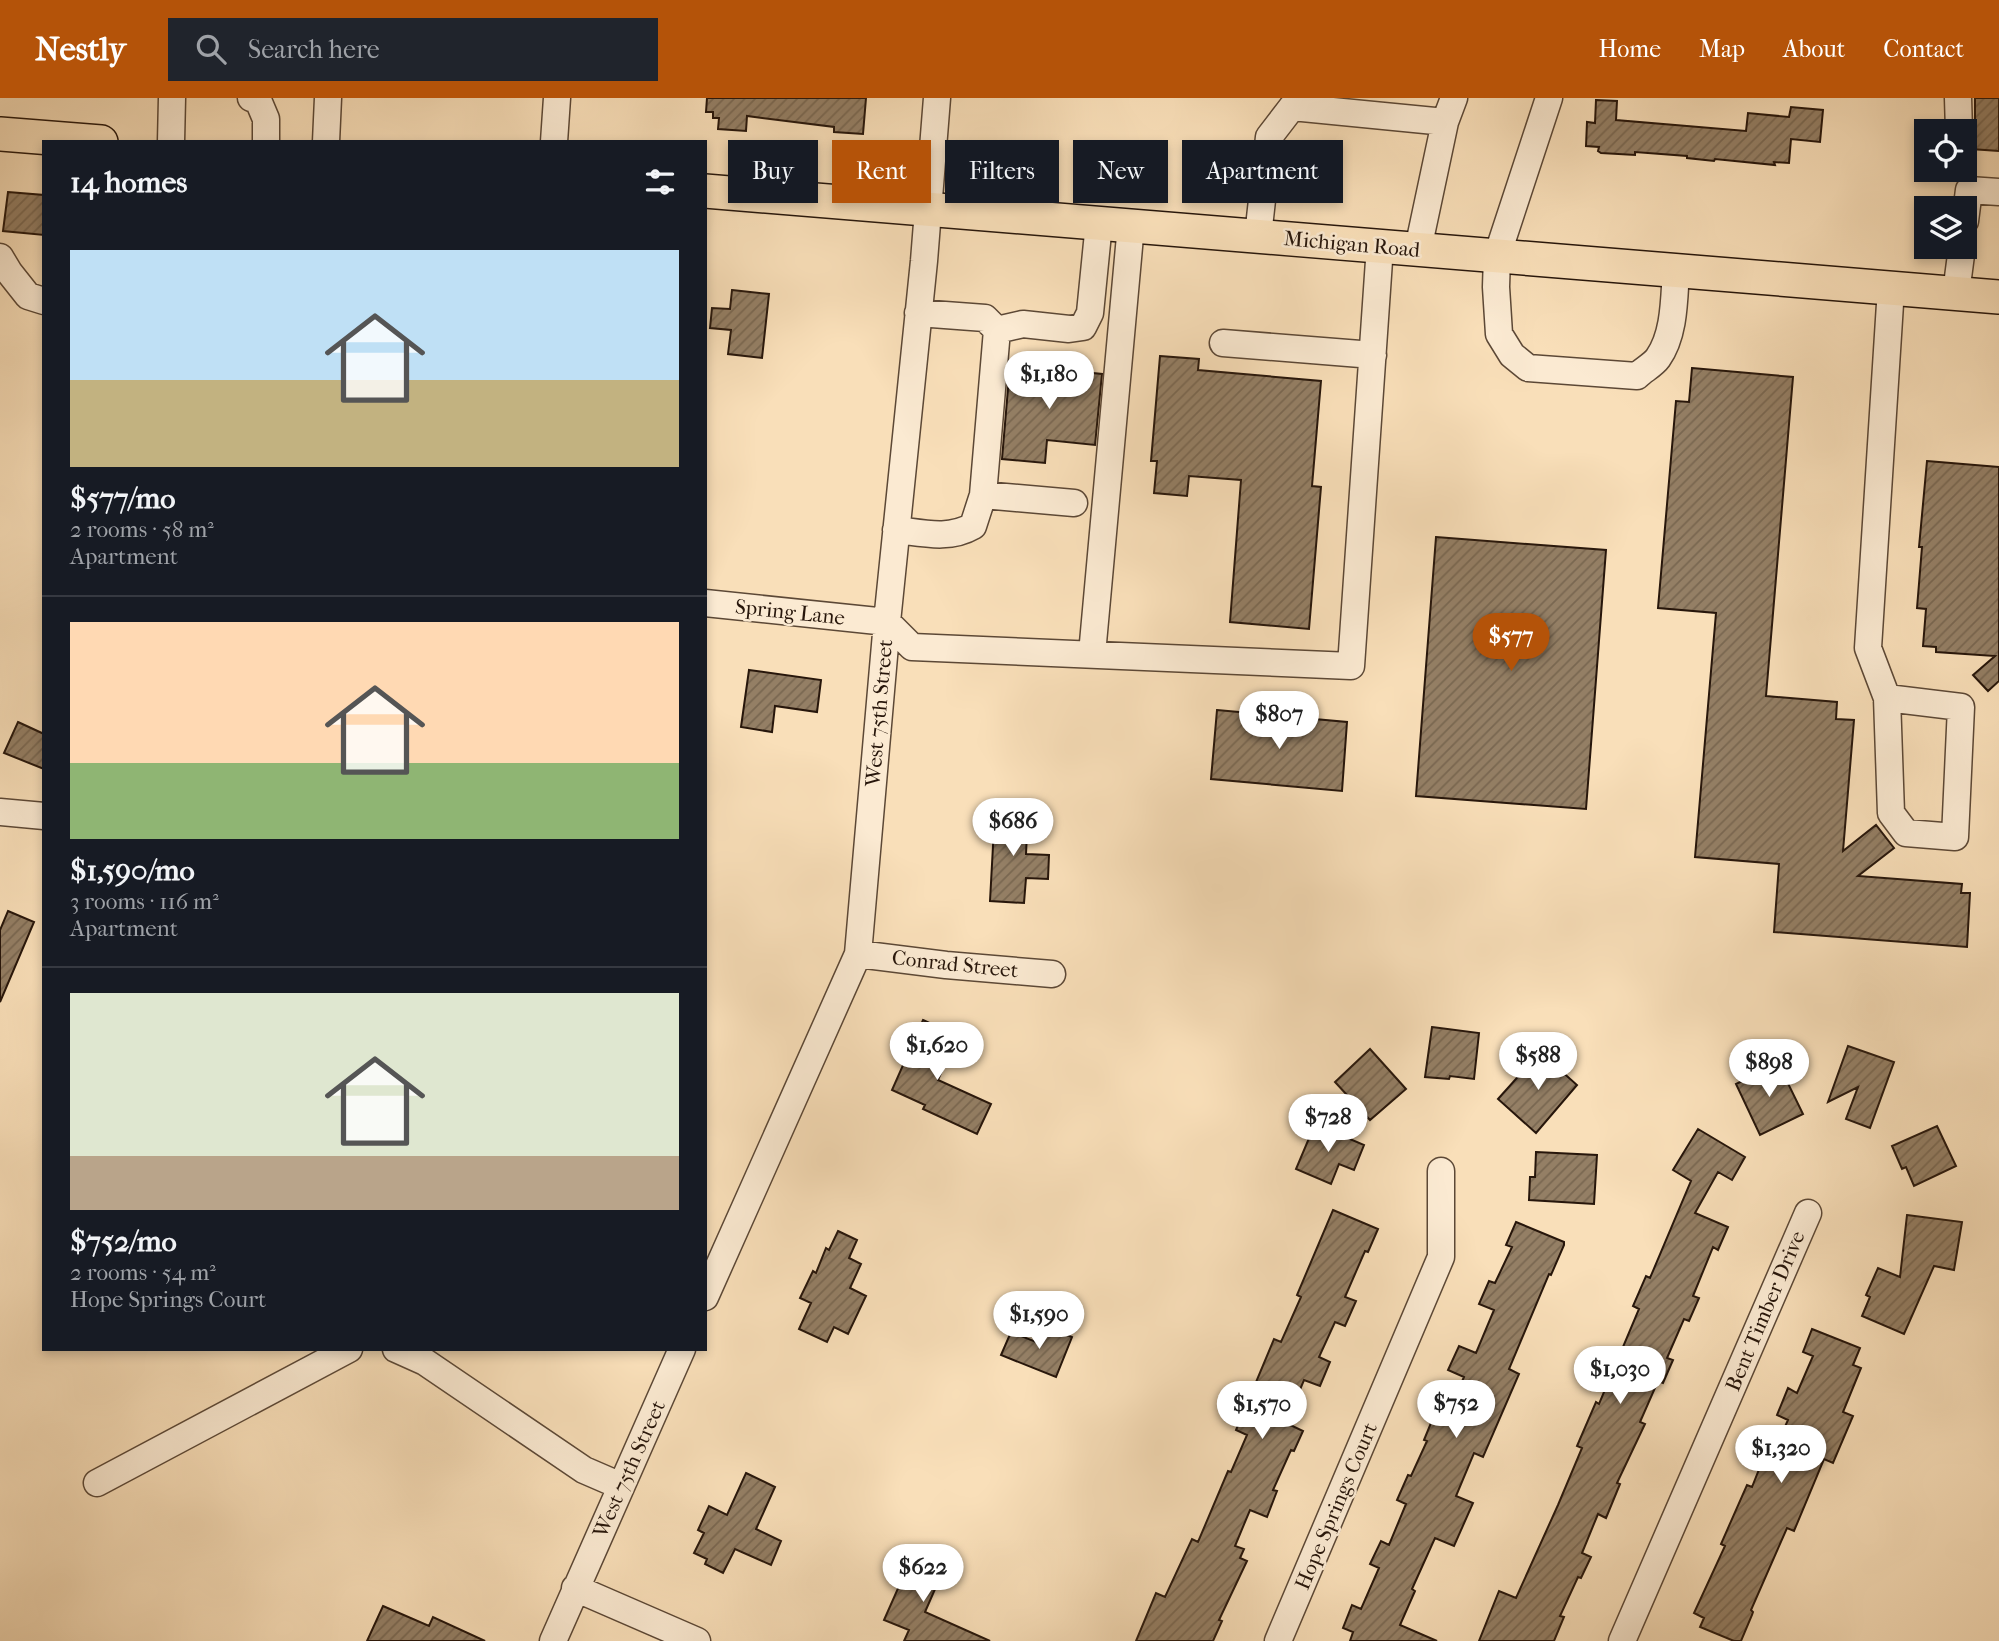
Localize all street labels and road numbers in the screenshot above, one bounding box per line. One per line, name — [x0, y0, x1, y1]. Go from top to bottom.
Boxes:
street label: Michigan Road — [1283, 226, 1422, 262]
street label: Spring Lane — [734, 594, 846, 630]
street label: West 75th Street — [861, 638, 897, 789]
street label: Conrad Street — [891, 945, 1020, 983]
street label: Bent Timber Drive — [1720, 1227, 1810, 1395]
street label: West 75th Street — [588, 1396, 670, 1542]
street label: Hope Springs Court — [1290, 1418, 1382, 1593]

